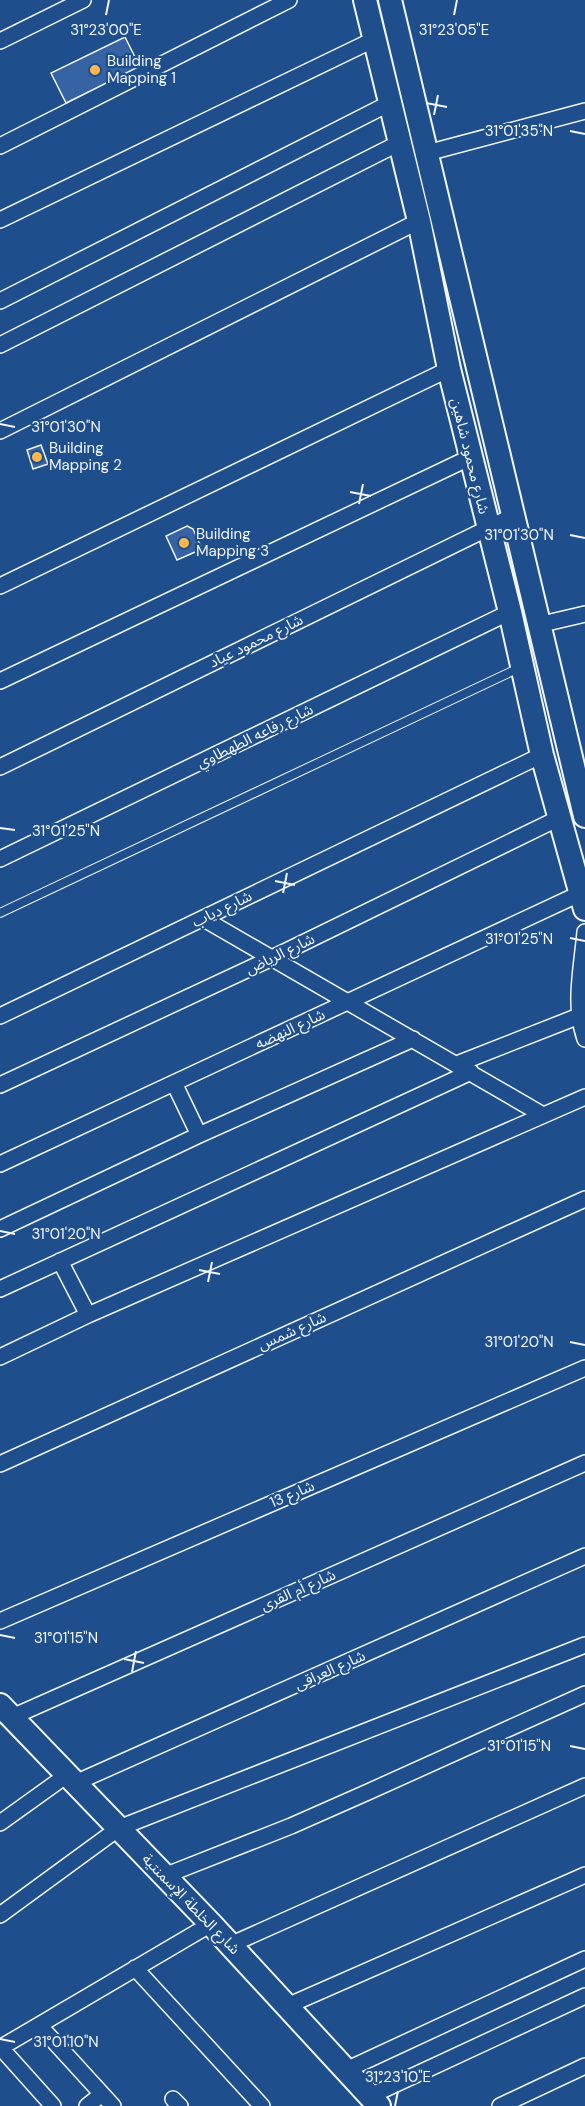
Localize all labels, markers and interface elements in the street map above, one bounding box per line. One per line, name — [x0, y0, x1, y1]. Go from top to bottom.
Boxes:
text: 31°23'00"E — [70, 20, 142, 40]
text: 31°23'05"E — [419, 20, 489, 40]
place label: Building Mapping 1 — [107, 51, 176, 88]
marker: Building Mapping 1 — [88, 63, 102, 77]
text: 31°01'35"N — [485, 121, 553, 141]
street label: شارع محمود شاهين — [444, 396, 494, 517]
text: 31°01'30"N — [31, 417, 101, 437]
place label: Building Mapping 2 — [49, 438, 122, 475]
marker: Building Mapping 2 — [30, 450, 44, 464]
place label: Building Mapping 3 — [196, 524, 269, 561]
text: 31°01'30"N — [484, 525, 554, 545]
marker: Building Mapping 3 — [177, 536, 191, 550]
street label: شارع محمود عياد — [206, 610, 307, 674]
street label: شارع رفاعه الطهطاوي — [194, 699, 318, 775]
text: 31°01'25"N — [32, 821, 100, 841]
street label: شارع دياب — [189, 886, 256, 934]
street label: شارع الرياض — [242, 929, 319, 981]
text: 31°01'25"N — [485, 929, 553, 949]
street label: شارع النهضه — [252, 1004, 329, 1056]
text: 31°01'20"N — [31, 1224, 101, 1244]
street label: شارع شمس — [255, 1307, 330, 1357]
text: 31°01'20"N — [484, 1332, 554, 1352]
street label: شارع 13 — [267, 1476, 318, 1514]
street label: شارع أم القرى — [257, 1564, 340, 1617]
text: 31°01'15"N — [34, 1628, 98, 1648]
street label: شارع العراقى — [291, 1645, 370, 1696]
text: 31°01'15"N — [487, 1736, 551, 1756]
street label: شارع الخلطة الإسمنتية — [136, 1849, 245, 1960]
text: 31°01'10"N — [33, 2032, 99, 2052]
text: 31°23'10"E — [365, 2067, 431, 2087]

